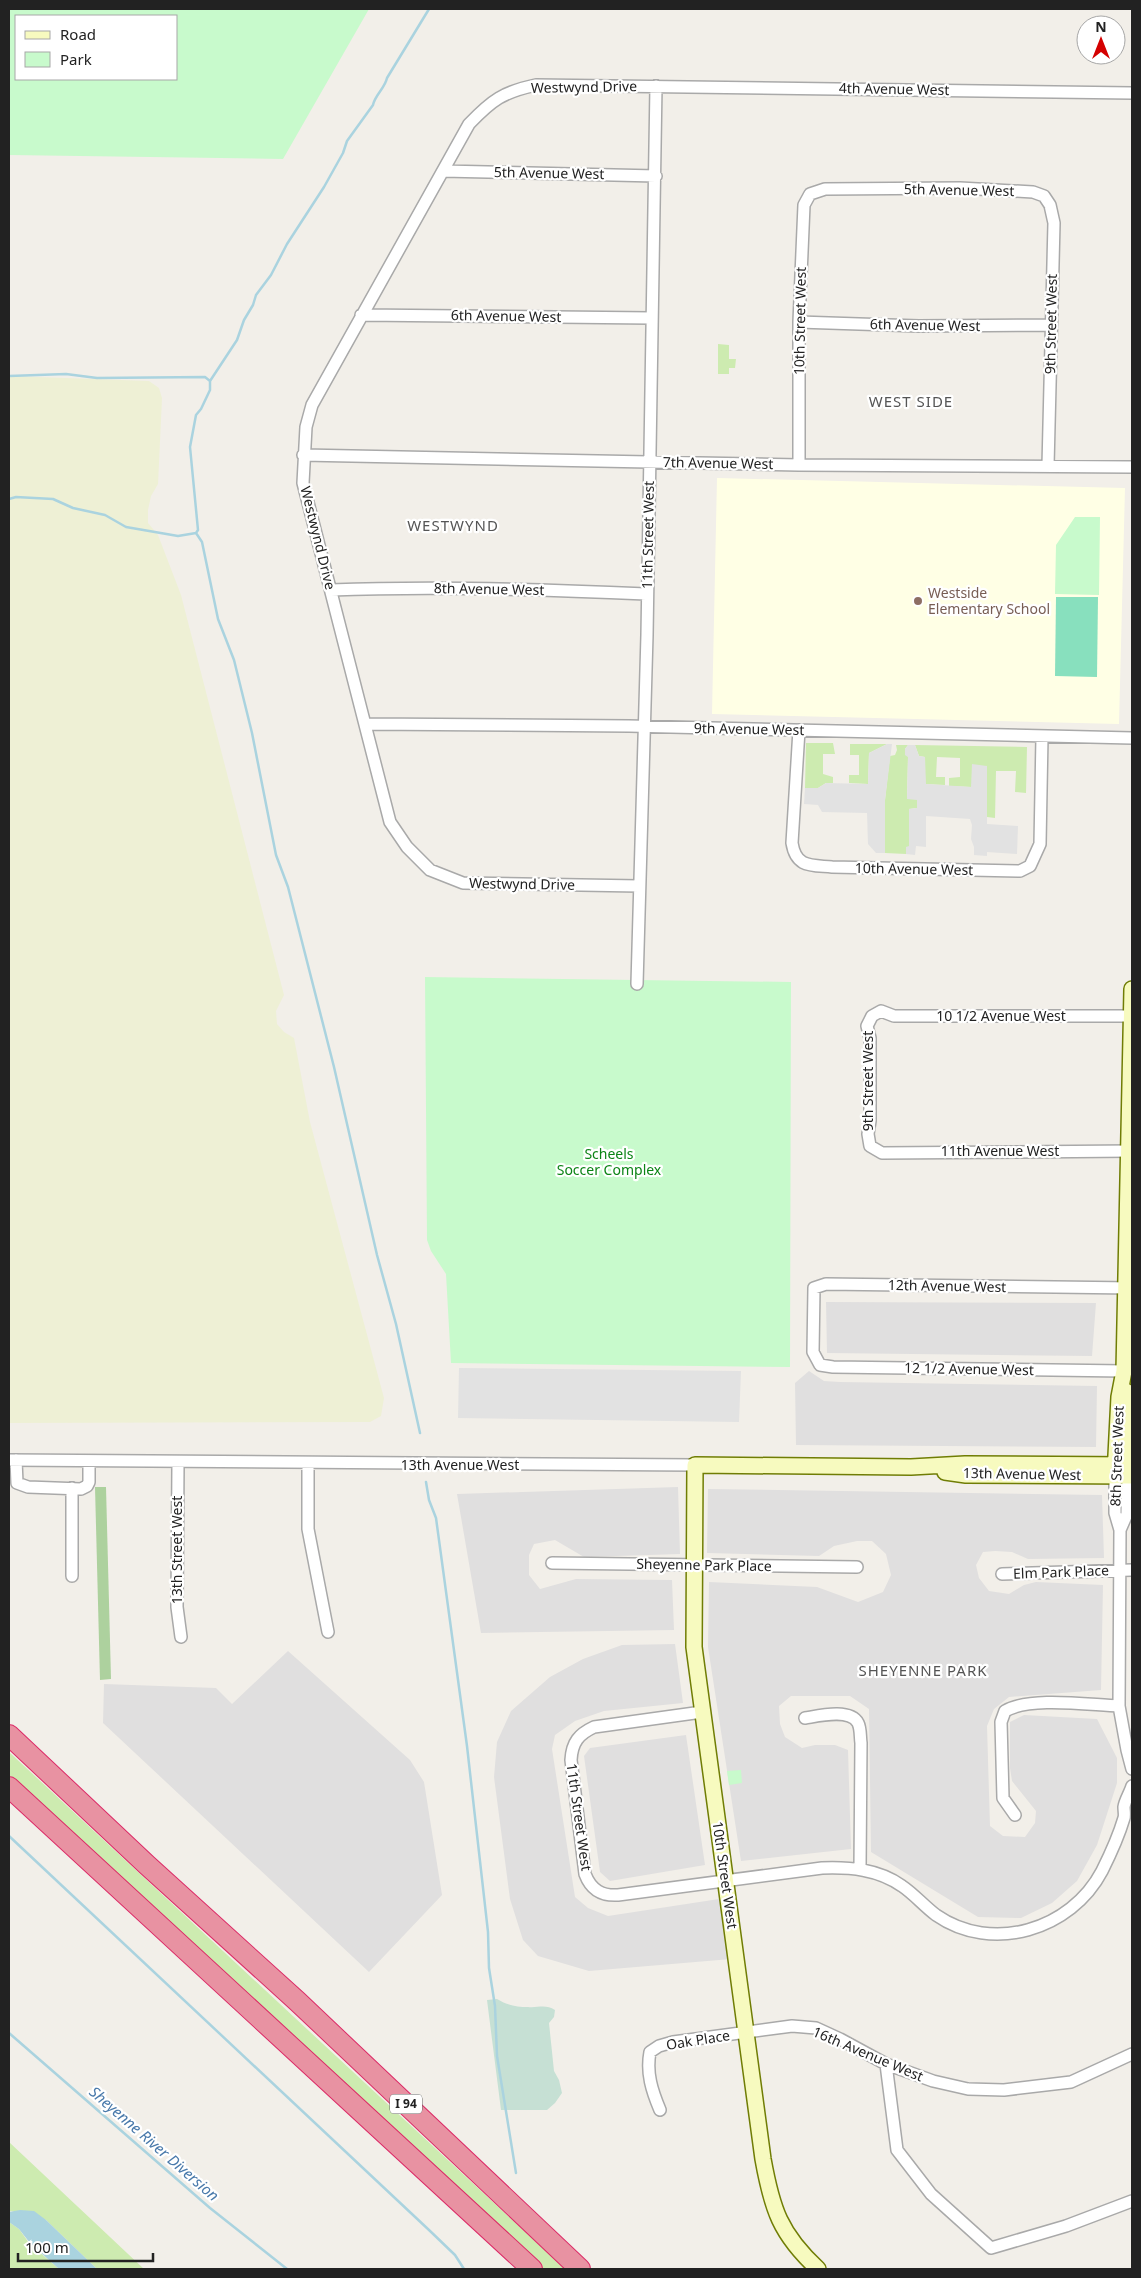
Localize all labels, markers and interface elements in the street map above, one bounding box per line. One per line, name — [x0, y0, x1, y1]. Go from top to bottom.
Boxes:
legend — [15, 15, 178, 80]
north arrow — [1076, 15, 1126, 65]
text: N — [1095, 17, 1107, 36]
text: Road — [60, 24, 96, 44]
text: Park — [60, 49, 92, 69]
street label: Westwynd Drive — [531, 76, 637, 97]
street label: 4th Avenue West — [839, 78, 949, 99]
street label: 5th Avenue West — [494, 162, 604, 183]
street label: 5th Avenue West — [904, 179, 1014, 200]
street label: 10th Street West — [789, 267, 810, 375]
street label: 9th Street West — [1040, 274, 1061, 374]
street label: 6th Avenue West — [451, 305, 561, 326]
street label: 6th Avenue West — [870, 314, 980, 335]
district label: WEST SIDE — [869, 391, 953, 411]
street label: 7th Avenue West — [663, 452, 773, 473]
street label: 11th Street West — [637, 481, 658, 589]
street label: Westwynd Drive — [296, 484, 341, 592]
district label: WESTWYND — [407, 515, 499, 535]
street label: 8th Avenue West — [434, 578, 544, 599]
place label: Westside Elementary School — [928, 583, 1050, 618]
marker: Westside Elementary School — [912, 595, 924, 607]
street label: 9th Avenue West — [694, 718, 804, 739]
street label: 10th Avenue West — [855, 858, 973, 879]
street label: Westwynd Drive — [469, 873, 575, 894]
street label: 10 1/2 Avenue West — [936, 1006, 1066, 1025]
street label: 9th Street West — [858, 1031, 877, 1131]
street label: 11th Avenue West — [941, 1141, 1059, 1160]
park label: Scheels Soccer Complex — [557, 1144, 662, 1179]
street label: 12th Avenue West — [888, 1275, 1006, 1296]
street label: 12 1/2 Avenue West — [904, 1358, 1034, 1379]
street label: 8th Street West — [1105, 1405, 1128, 1507]
street label: 13th Avenue West — [401, 1455, 519, 1474]
street label: 13th Avenue West — [963, 1463, 1081, 1484]
street label: 13th Street West — [167, 1496, 186, 1604]
street label: Sheyenne Park Place — [636, 1554, 772, 1575]
street label: Elm Park Place — [1013, 1560, 1109, 1583]
district label: SHEYENNE PARK — [858, 1660, 988, 1680]
street label: 11th Street West — [563, 1762, 596, 1872]
street label: 10th Street West — [709, 1820, 742, 1930]
street label: 16th Avenue West — [810, 2022, 926, 2085]
street label: Oak Place — [665, 2025, 731, 2054]
water label: Sheyenne River Diversion — [86, 2081, 224, 2205]
road number: I 94 — [390, 2094, 422, 2114]
scale bar — [18, 2230, 152, 2262]
text: 100 m — [25, 2237, 69, 2257]

